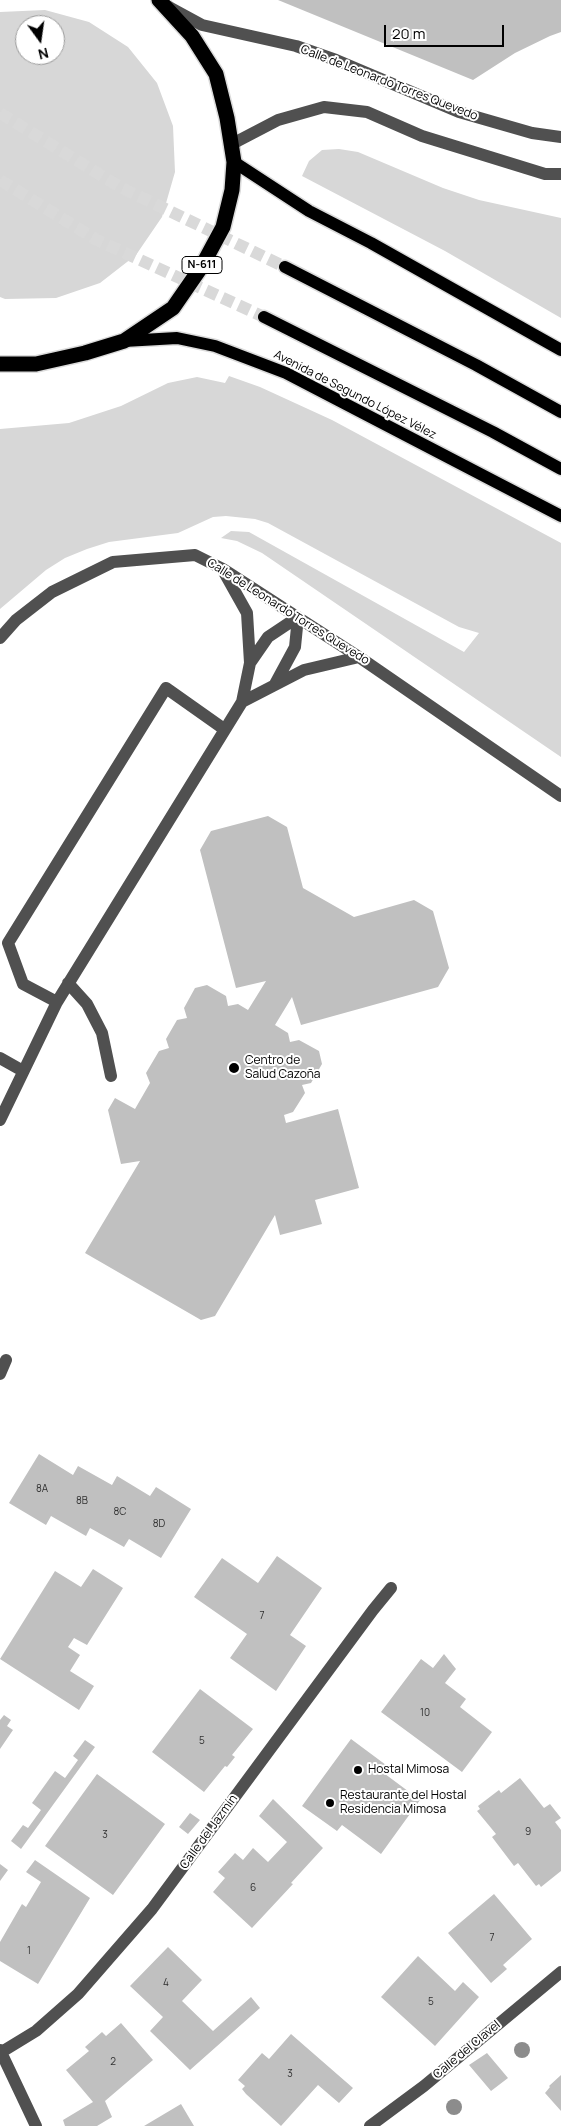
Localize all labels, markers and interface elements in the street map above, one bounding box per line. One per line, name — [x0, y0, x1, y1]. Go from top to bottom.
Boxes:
north arrow — [15, 15, 65, 65]
scale bar — [386, 15, 506, 47]
text: 20 m — [392, 23, 425, 44]
street label: Calle de Leonardo Torres Quevedo — [298, 42, 480, 124]
text: N — [36, 44, 51, 65]
road number: N-611 — [182, 256, 222, 274]
street label: Avenida de Segundo López Vélez — [271, 348, 439, 442]
street label: Calle de Leonardo Torres Quevedo — [204, 556, 372, 668]
place label: Centro de Salud Cazoña — [245, 1054, 321, 1082]
marker: Centro de Salud Cazoña — [227, 1061, 241, 1075]
house number: 8A — [36, 1483, 48, 1495]
house number: 8B — [76, 1495, 88, 1507]
house number: 8C — [114, 1506, 126, 1518]
house number: 8D — [153, 1518, 165, 1530]
house number: 7 — [259, 1610, 265, 1622]
house number: 10 — [420, 1707, 430, 1719]
house number: 5 — [199, 1735, 205, 1747]
place label: Hostal Mimosa — [368, 1763, 449, 1777]
marker: Hostal Mimosa — [352, 1764, 364, 1776]
place label: Restaurante del Hostal Residencia Mimosa — [340, 1789, 466, 1817]
street label: Calle del Jazmín — [177, 1792, 241, 1872]
marker: Restaurante del Hostal Residencia Mimosa — [324, 1797, 336, 1809]
house number: 9 — [525, 1826, 531, 1838]
house number: 3 — [102, 1829, 108, 1841]
house number: 6 — [250, 1882, 256, 1894]
house number: 7 — [489, 1932, 495, 1944]
house number: 1 — [27, 1945, 31, 1957]
house number: 4 — [163, 1977, 169, 1989]
house number: 5 — [428, 1996, 434, 2008]
street label: Calle del Clavel — [431, 2018, 503, 2082]
house number: 2 — [110, 2056, 116, 2068]
house number: 3 — [287, 2068, 293, 2080]

